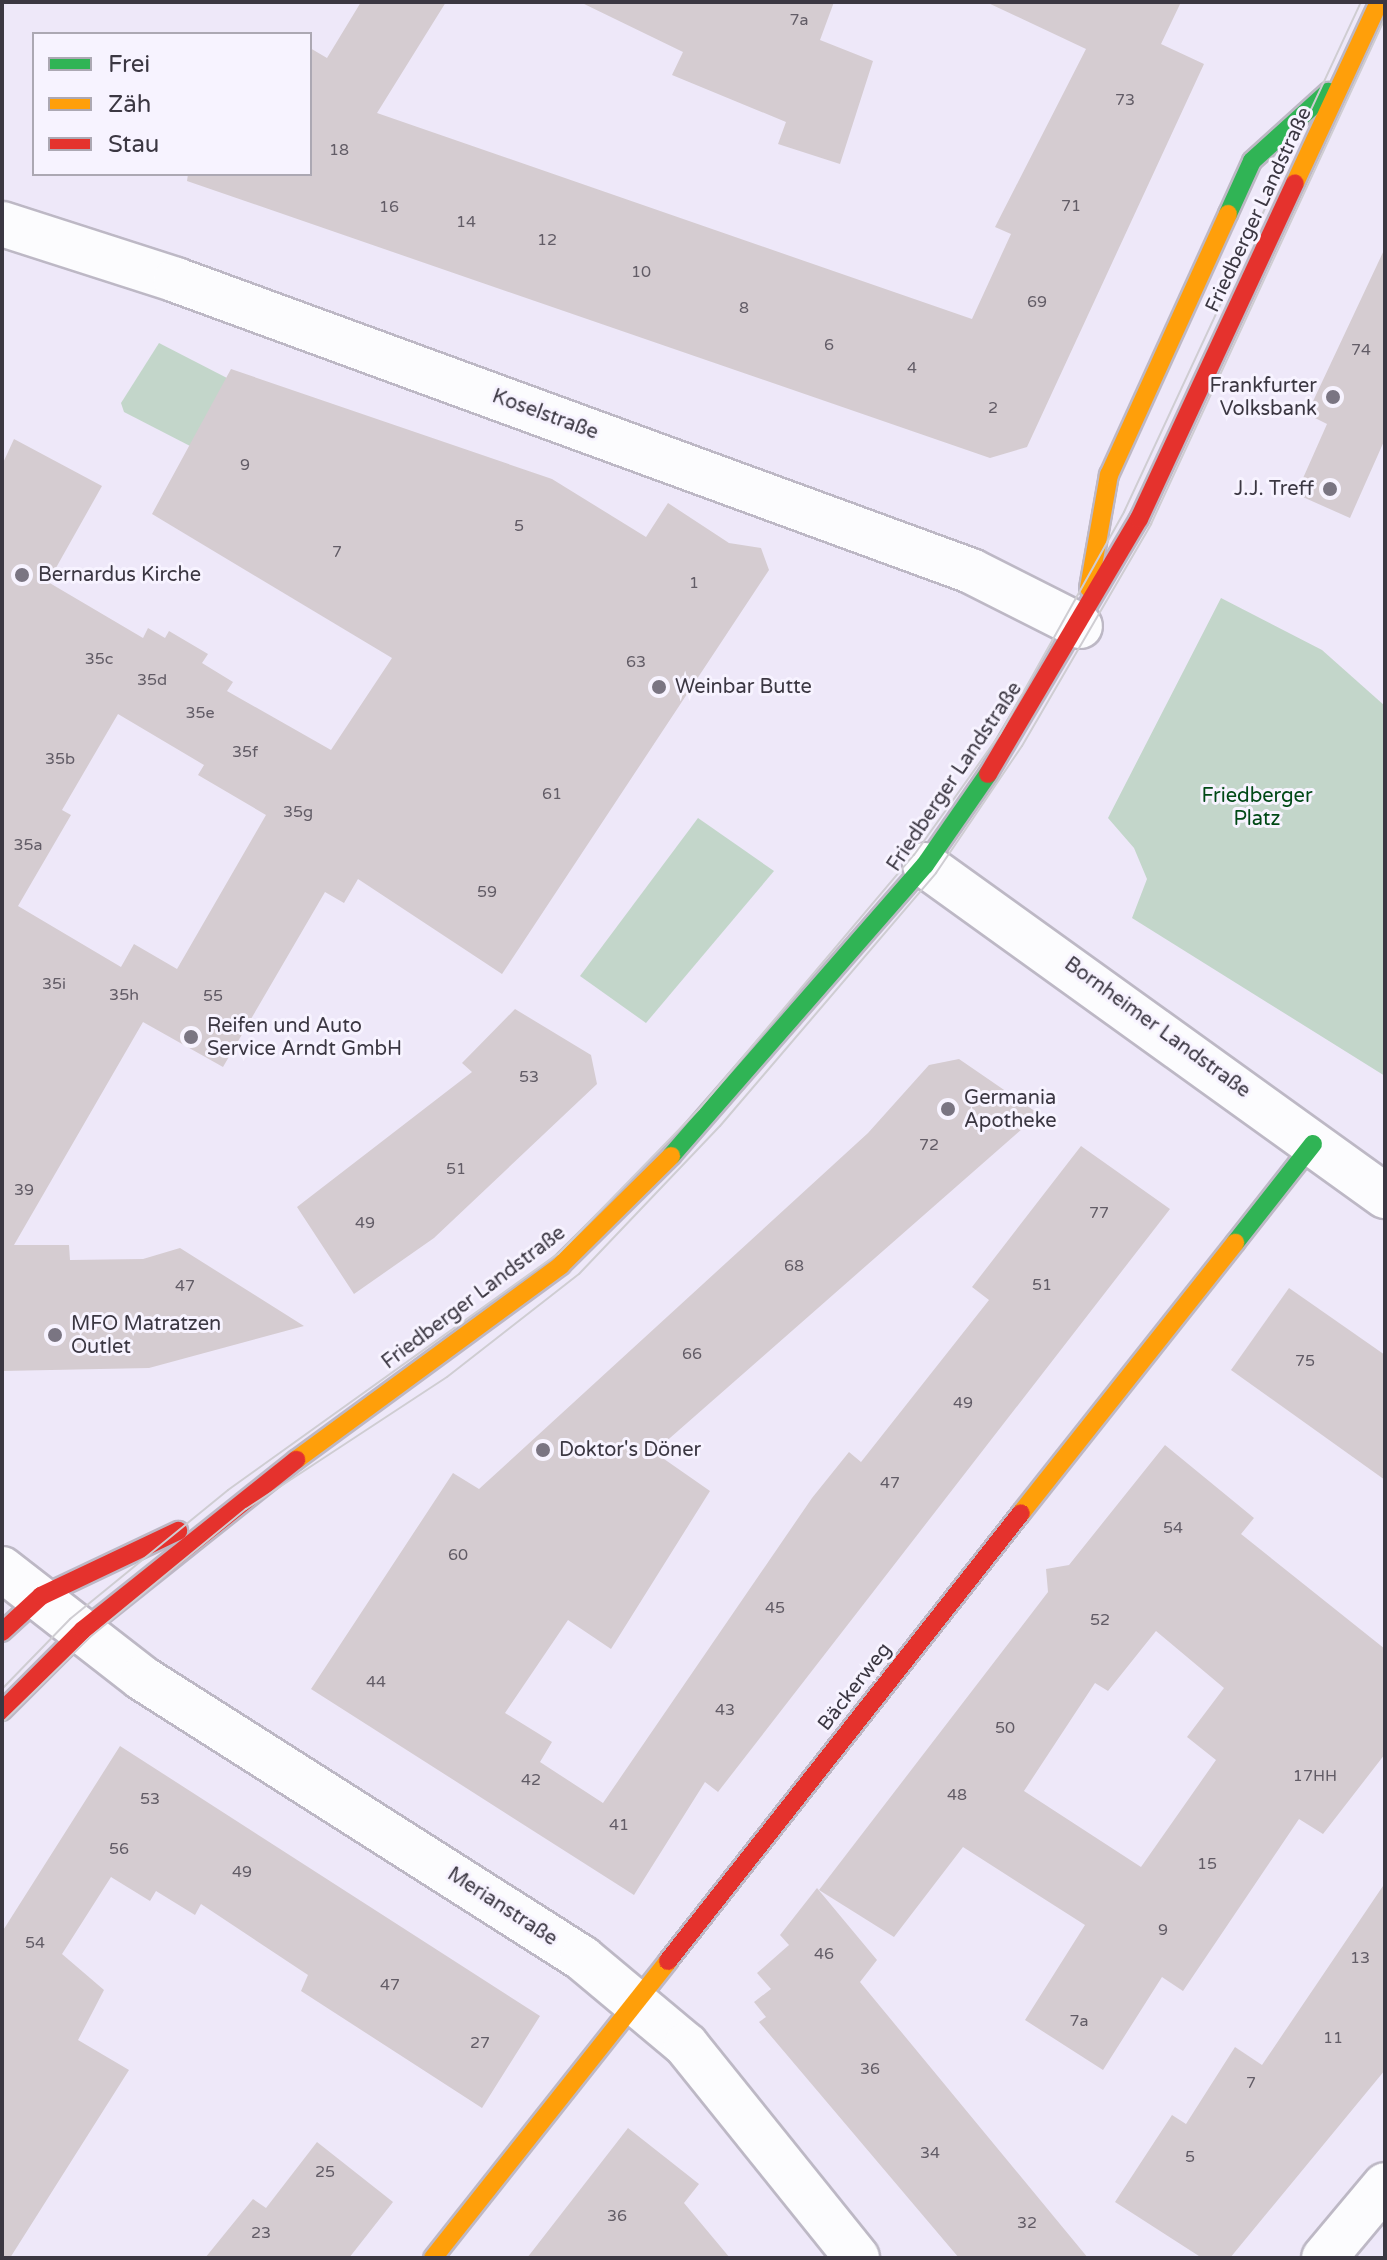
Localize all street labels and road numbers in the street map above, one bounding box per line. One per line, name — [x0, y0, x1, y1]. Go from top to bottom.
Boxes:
street label: Friedberger Landstraße — [1201, 104, 1317, 316]
street label: Koselstraße — [489, 385, 601, 445]
street label: Friedberger Landstraße — [883, 678, 1027, 876]
street label: Bornheimer Landstraße — [1059, 952, 1255, 1104]
street label: Friedberger Landstraße — [378, 1221, 570, 1375]
street label: Bäckerweg — [813, 1638, 897, 1736]
street label: Merianstraße — [443, 1863, 561, 1951]

